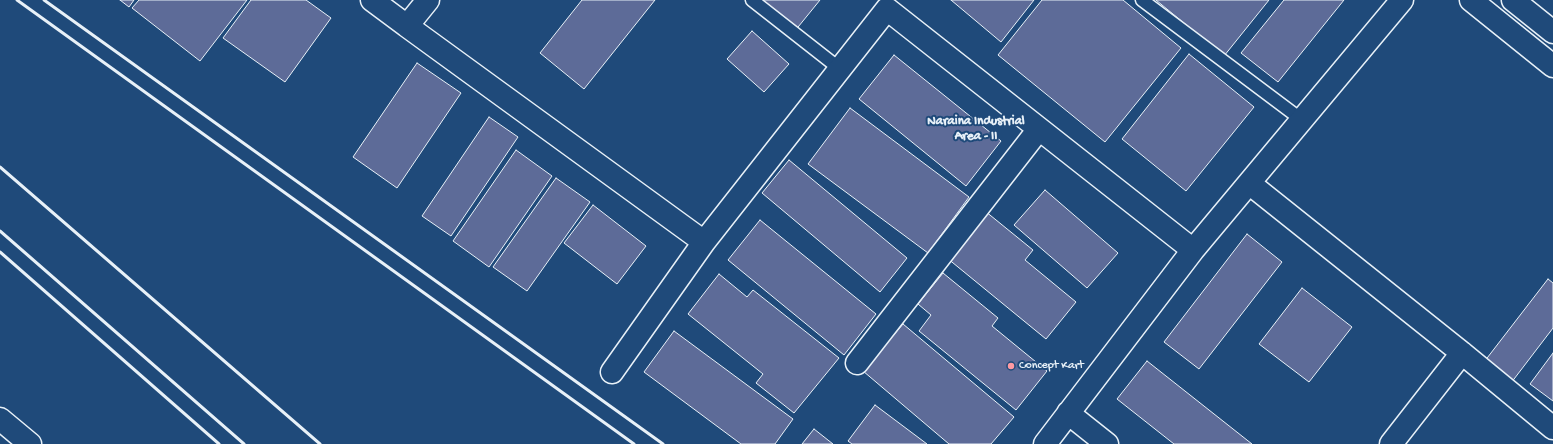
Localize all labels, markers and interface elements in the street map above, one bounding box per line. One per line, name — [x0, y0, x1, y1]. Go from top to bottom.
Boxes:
district label: Naraina Industrial Area - II — [927, 114, 1025, 145]
place label: Concept Kart — [1019, 359, 1084, 373]
marker: Concept Kart — [1006, 361, 1016, 371]

